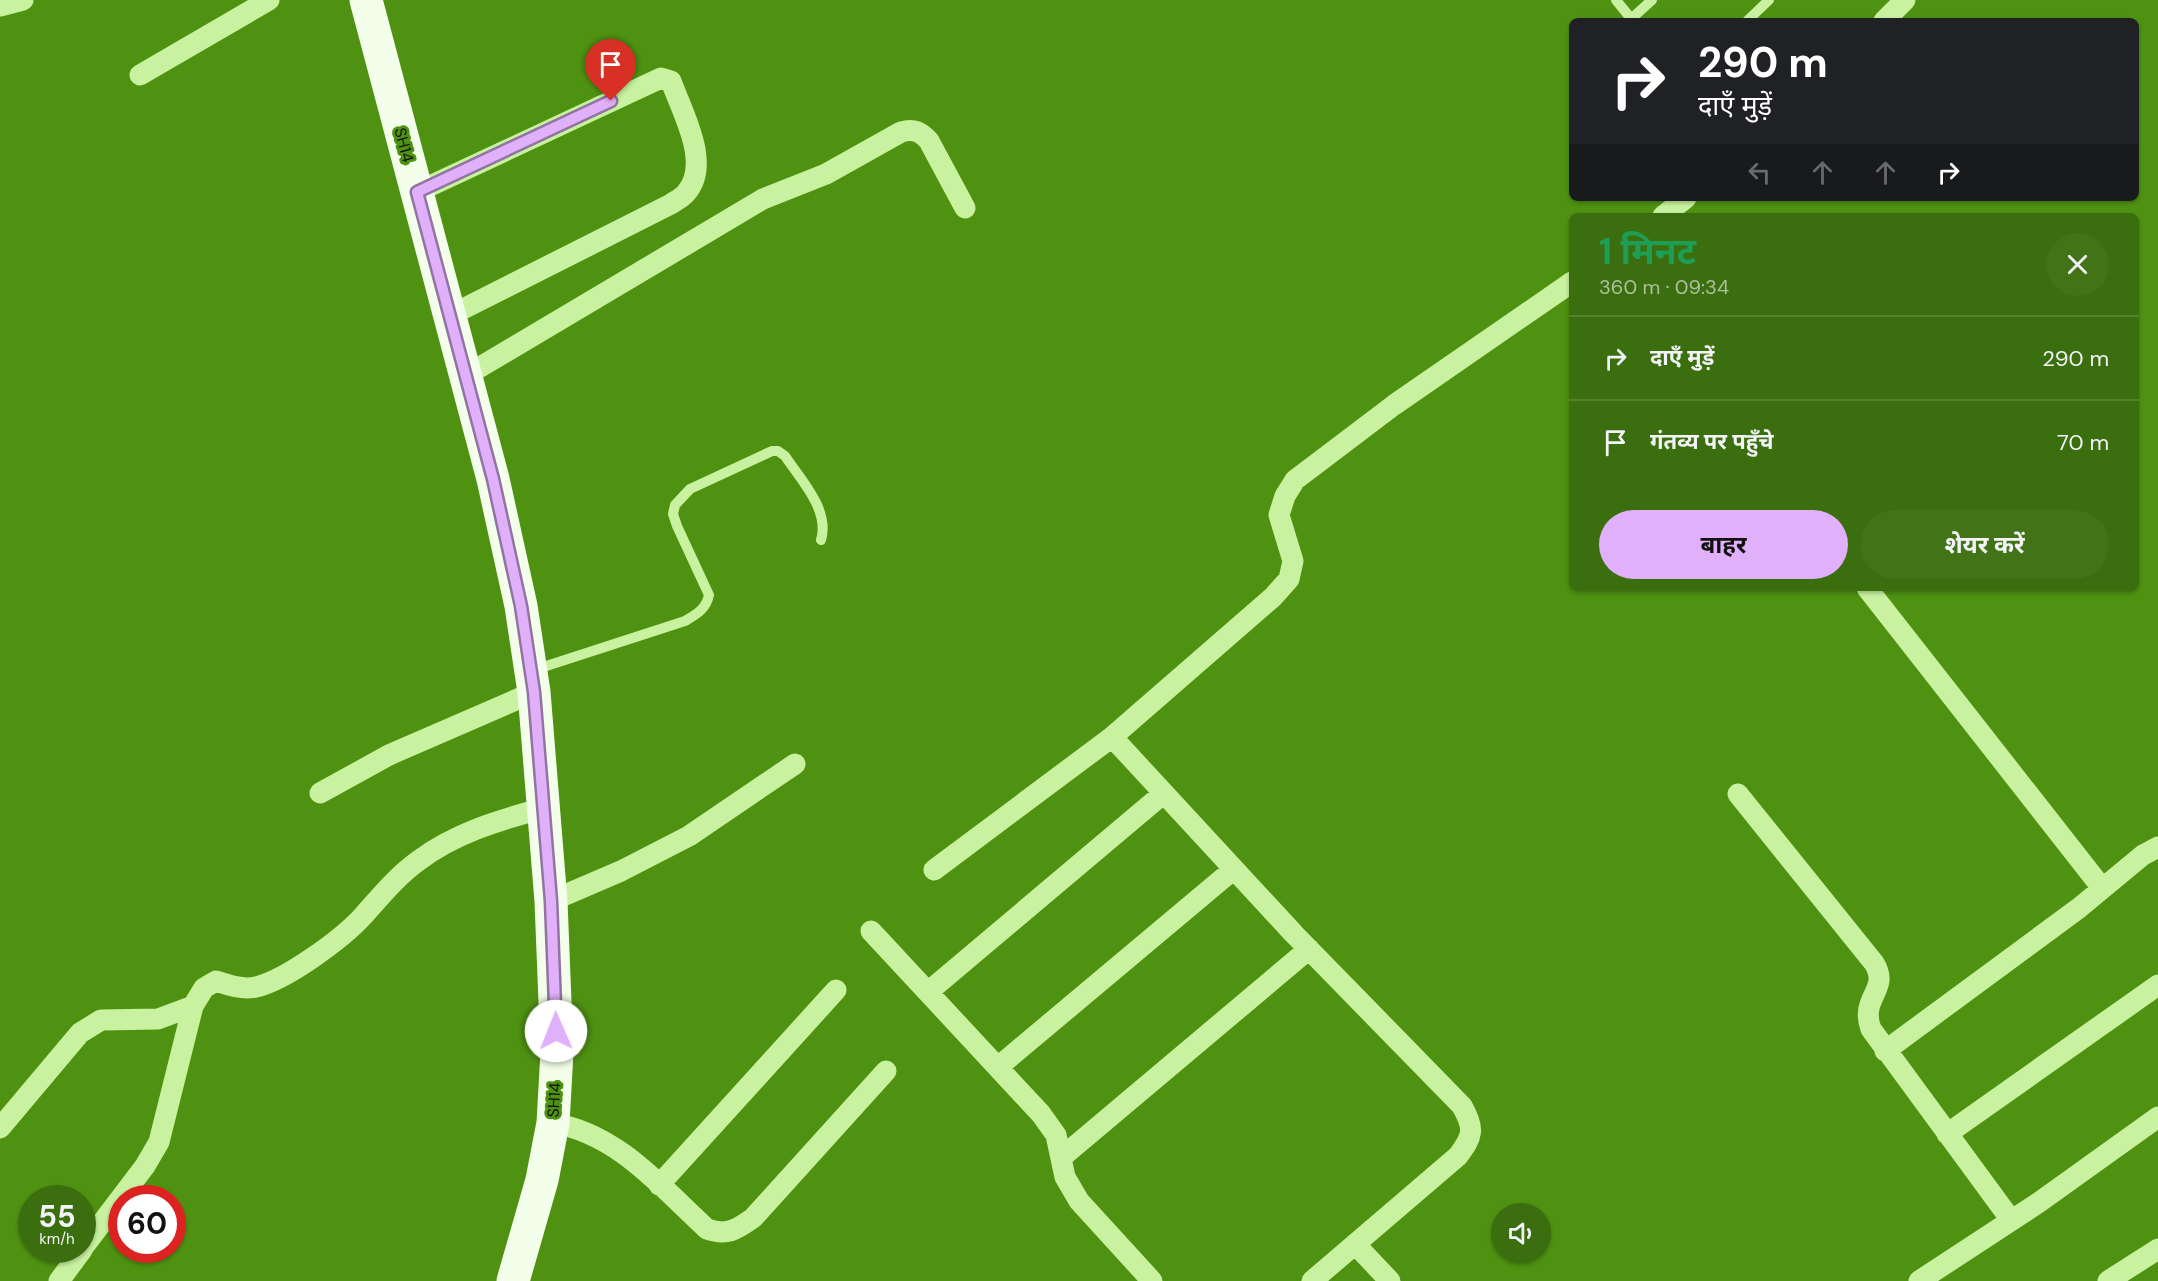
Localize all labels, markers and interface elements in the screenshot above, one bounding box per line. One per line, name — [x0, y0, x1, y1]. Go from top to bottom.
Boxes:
text: 290 m — [1698, 35, 1828, 90]
pin — [585, 39, 636, 101]
icon: right — [1599, 42, 1677, 120]
icon: arrive — [594, 48, 627, 81]
text: दाएँ मुड़ें — [1698, 88, 1772, 123]
street label: SH14 — [389, 125, 419, 165]
icon: left — [1743, 156, 1776, 189]
icon: ahead — [1806, 156, 1839, 189]
icon: ahead — [1869, 156, 1902, 189]
icon: right — [1932, 156, 1965, 189]
text: 1 मिनट — [1599, 228, 1696, 275]
button: close — [2046, 233, 2109, 296]
text: 360 m · 09:34 — [1599, 274, 1729, 300]
icon: right — [1599, 342, 1632, 375]
text: दाएँ मुड़ें — [1650, 343, 1714, 372]
text: 290 m — [2042, 344, 2109, 373]
icon: arrive — [1599, 426, 1632, 459]
text: गंतव्य पर पहुँचे — [1650, 427, 1773, 456]
text: 70 m — [2057, 428, 2109, 457]
button: बाहर — [1599, 510, 1848, 579]
button: शेयर करें — [1860, 510, 2109, 579]
position arrow — [524, 999, 588, 1063]
street label: SH14 — [543, 1082, 565, 1118]
speed limit sign: 60 — [108, 1185, 186, 1263]
text: 55 — [38, 1197, 76, 1236]
map controls — [1491, 1203, 1551, 1263]
button: sound — [1491, 1203, 1551, 1263]
text: km/h — [39, 1229, 75, 1249]

